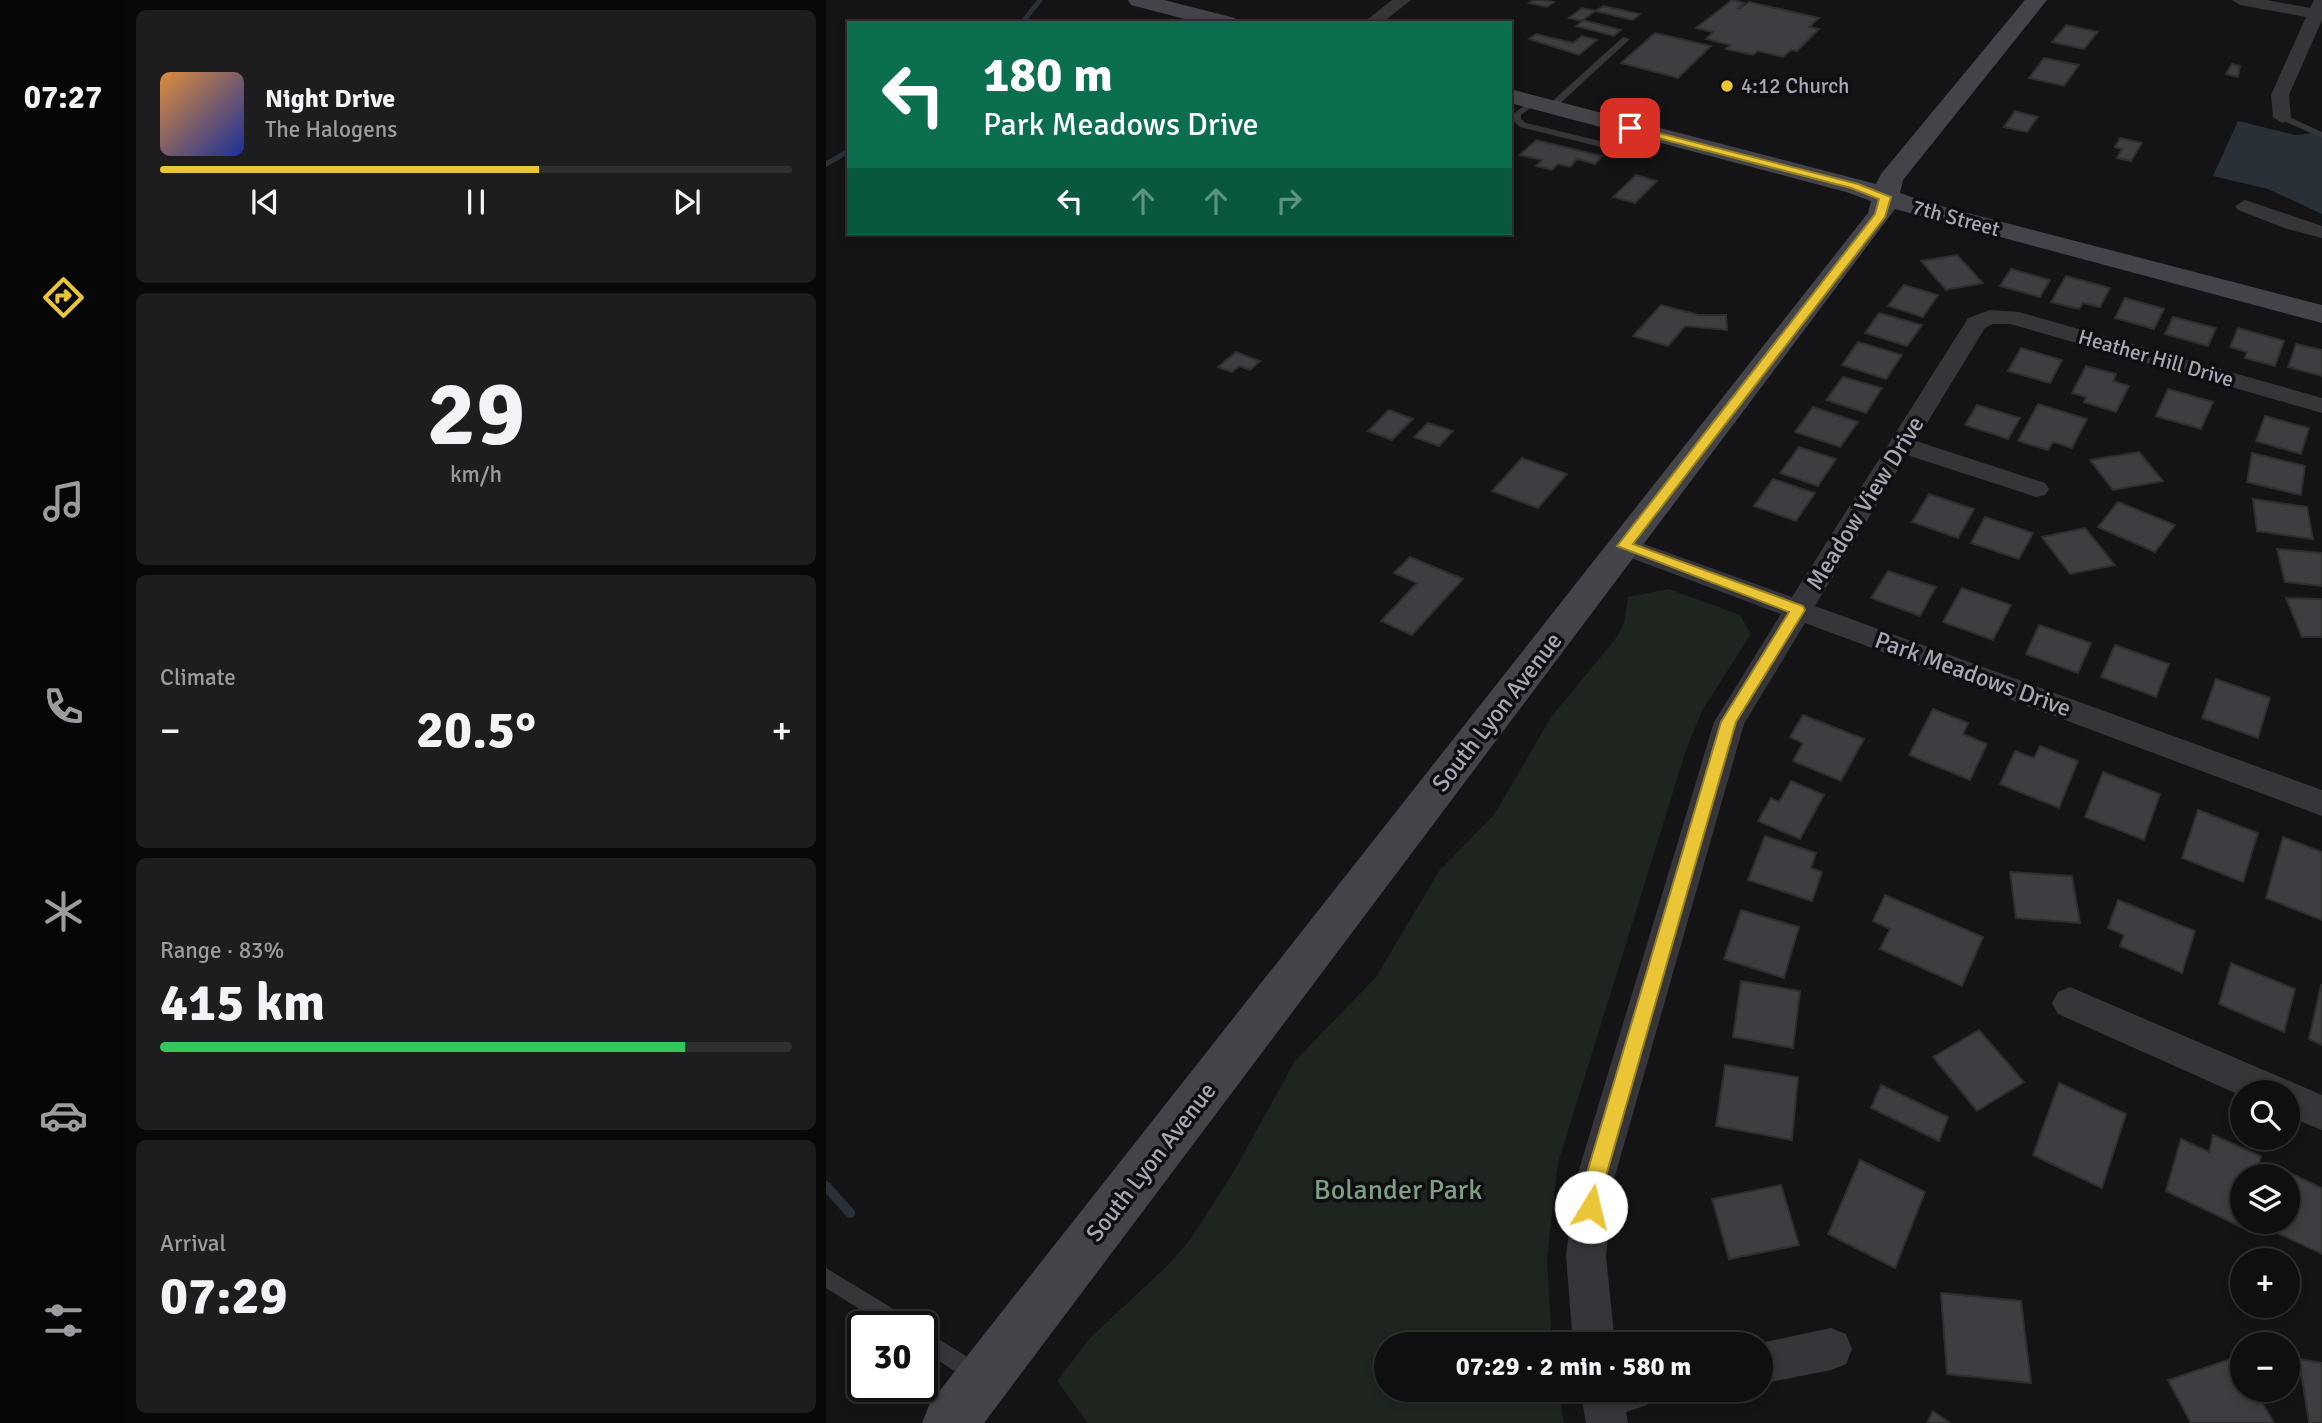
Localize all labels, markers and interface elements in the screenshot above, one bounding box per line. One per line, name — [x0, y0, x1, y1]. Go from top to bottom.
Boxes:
text: 180 m — [983, 45, 1113, 105]
icon: left — [868, 49, 959, 140]
place label: 4:12 Church — [1741, 73, 1850, 99]
text: 07:27 — [24, 78, 102, 117]
marker: 4:12 Church — [1719, 78, 1735, 94]
text: Night Drive — [265, 83, 395, 115]
pin — [1600, 98, 1660, 158]
text: Park Meadows Drive — [983, 105, 1259, 144]
icon: arrive — [1611, 109, 1649, 147]
text: The Halogens — [265, 115, 397, 144]
icon: left — [1051, 182, 1089, 220]
icon: ahead — [1124, 182, 1162, 220]
icon: ahead — [1197, 182, 1235, 220]
icon: right — [1270, 182, 1308, 220]
icon: previous — [246, 183, 284, 221]
icon: pause — [457, 183, 495, 221]
icon: next — [668, 183, 706, 221]
street label: 7th Street — [1909, 194, 2003, 242]
icon: directions — [39, 273, 88, 322]
street label: Heather Hill Drive — [2075, 323, 2237, 393]
text: 29 — [427, 358, 525, 471]
street label: Meadow View Drive — [1799, 411, 1931, 595]
text: km/h — [450, 460, 502, 489]
icon: music — [39, 477, 88, 526]
street label: Park Meadows Drive — [1871, 625, 2075, 723]
street label: South Lyon Avenue — [1425, 626, 1569, 798]
text: Climate — [160, 663, 236, 692]
icon: phone — [39, 682, 88, 731]
text: 20.5° — [416, 698, 536, 762]
text: − — [160, 707, 181, 754]
text: + — [771, 707, 792, 754]
icon: climate — [39, 887, 88, 936]
text: Range · 83% — [160, 936, 284, 965]
text: 415 km — [160, 971, 325, 1035]
street label: South Lyon Avenue — [1079, 1076, 1223, 1248]
map controls — [2230, 1080, 2300, 1402]
button: search — [2230, 1080, 2300, 1150]
icon: car — [39, 1091, 88, 1140]
button: layers — [2230, 1164, 2300, 1234]
position arrow — [1554, 1170, 1628, 1244]
park label: Bolander Park — [1314, 1173, 1482, 1207]
text: Arrival — [160, 1229, 226, 1258]
button: + — [2230, 1248, 2300, 1318]
text: 07:29 — [160, 1264, 288, 1328]
icon: filters — [39, 1296, 88, 1345]
speed limit sign: 30 — [847, 1311, 938, 1402]
button: − — [2230, 1332, 2300, 1402]
text: 07:29 · 2 min · 580 m — [1456, 1351, 1691, 1383]

